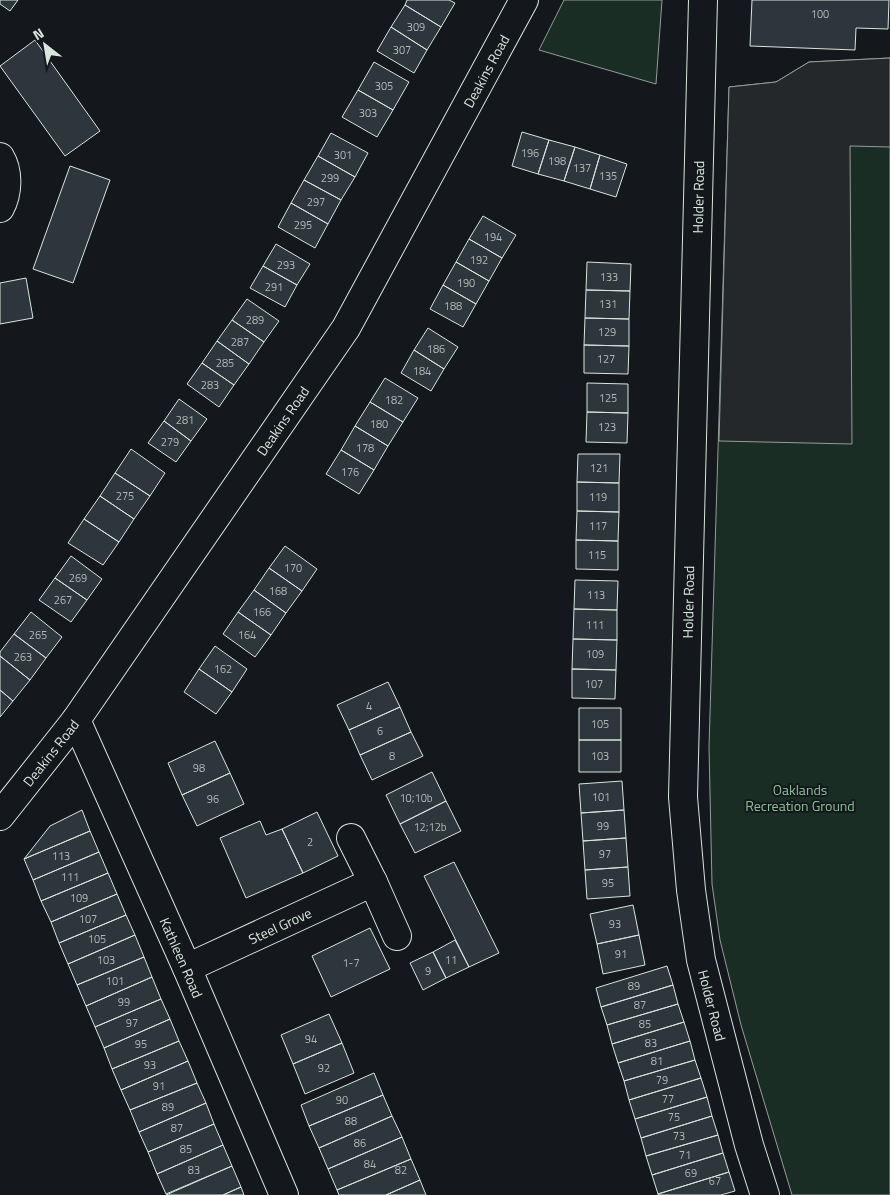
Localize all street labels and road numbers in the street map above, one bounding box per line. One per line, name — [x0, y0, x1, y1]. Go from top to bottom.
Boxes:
street label: Deakins Road — [457, 31, 514, 111]
street label: Holder Road — [687, 160, 709, 234]
street label: Deakins Road — [251, 382, 314, 460]
street label: Holder Road — [677, 565, 699, 639]
street label: Deakins Road — [17, 714, 83, 791]
street label: Steel Grove — [245, 902, 314, 949]
street label: Kathleen Road — [155, 914, 209, 1001]
street label: Holder Road — [693, 967, 732, 1043]

